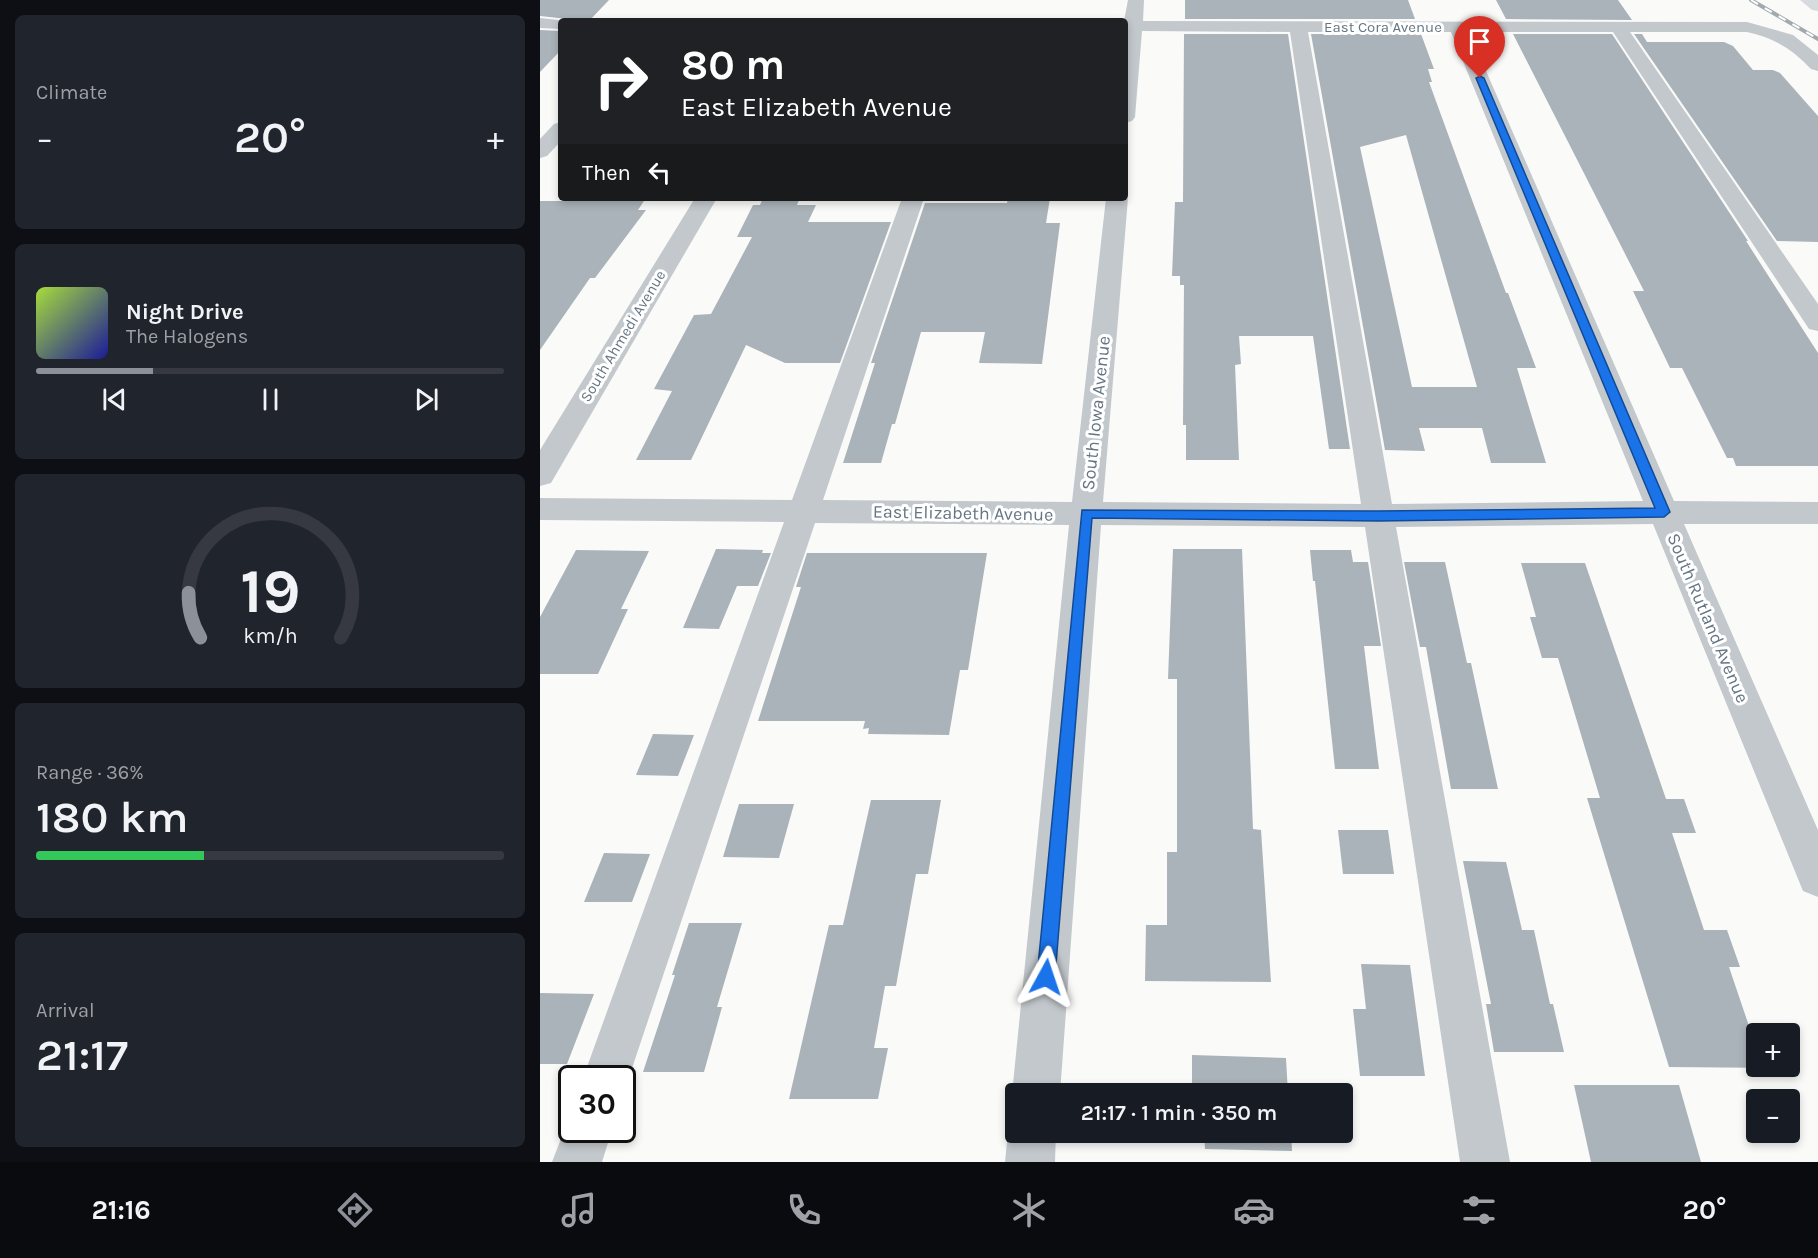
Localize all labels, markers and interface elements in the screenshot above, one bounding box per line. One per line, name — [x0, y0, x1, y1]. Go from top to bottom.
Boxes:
pin — [1454, 16, 1505, 78]
street label: East Cora Avenue — [1324, 18, 1442, 36]
icon: arrive — [1463, 25, 1496, 58]
text: 80 m — [681, 40, 785, 90]
icon: right — [582, 42, 660, 120]
text: Climate — [36, 81, 107, 104]
text: East Elizabeth Avenue — [681, 91, 952, 123]
text: 20° — [234, 111, 306, 163]
text: − — [36, 119, 53, 157]
text: + — [487, 119, 504, 157]
icon: left — [643, 156, 676, 189]
text: Then — [582, 160, 631, 186]
street label: South Ahmedi Avenue — [577, 267, 669, 405]
text: Night Drive — [126, 299, 244, 325]
text: The Halogens — [126, 325, 248, 348]
street label: South Iowa Avenue — [1077, 335, 1115, 491]
icon: previous — [98, 383, 131, 416]
icon: pause — [254, 383, 287, 416]
icon: next — [410, 383, 443, 416]
street label: East Elizabeth Avenue — [873, 500, 1053, 526]
street label: South Rutland Avenue — [1662, 530, 1754, 706]
text: 19 — [240, 555, 300, 628]
text: km/h — [243, 623, 297, 648]
text: Range · 36% — [36, 761, 144, 784]
text: 180 km — [36, 791, 188, 843]
position arrow — [1014, 945, 1078, 1009]
text: Arrival — [36, 999, 95, 1022]
map controls — [1746, 1023, 1800, 1143]
button: + — [1746, 1023, 1800, 1077]
text: 21:17 — [36, 1029, 128, 1081]
speed limit sign: 30 — [558, 1065, 636, 1143]
button: − — [1746, 1089, 1800, 1143]
text: 21:17 · 1 min · 350 m — [1081, 1100, 1277, 1126]
icon: directions — [334, 1189, 376, 1231]
icon: music — [558, 1189, 600, 1231]
icon: phone — [783, 1189, 825, 1231]
icon: climate — [1008, 1189, 1050, 1231]
icon: car — [1233, 1189, 1275, 1231]
icon: filters — [1458, 1189, 1500, 1231]
text: 21:16 — [91, 1194, 151, 1226]
text: 20° — [1683, 1194, 1727, 1226]

